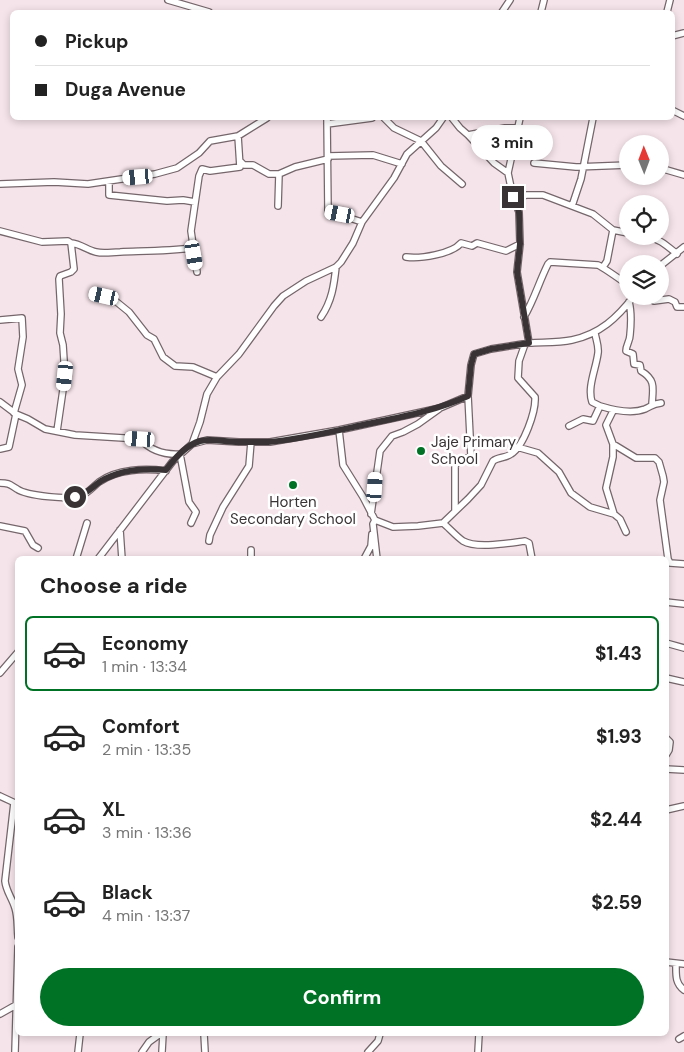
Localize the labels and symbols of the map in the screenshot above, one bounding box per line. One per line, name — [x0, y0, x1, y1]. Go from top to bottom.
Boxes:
callout: 3 min — [472, 124, 554, 160]
north arrow — [619, 135, 669, 185]
car — [122, 168, 153, 186]
route end — [502, 186, 524, 208]
car — [323, 204, 356, 224]
car — [184, 239, 203, 271]
car — [87, 285, 120, 307]
car — [55, 360, 74, 392]
car — [124, 431, 155, 447]
place label: Jaje Primary School — [431, 432, 517, 469]
marker: Jaje Primary School — [415, 445, 427, 457]
car — [366, 472, 383, 502]
marker: Horten Secondary School — [287, 479, 299, 491]
route start — [64, 486, 86, 508]
place label: Horten Secondary School — [230, 492, 356, 529]

